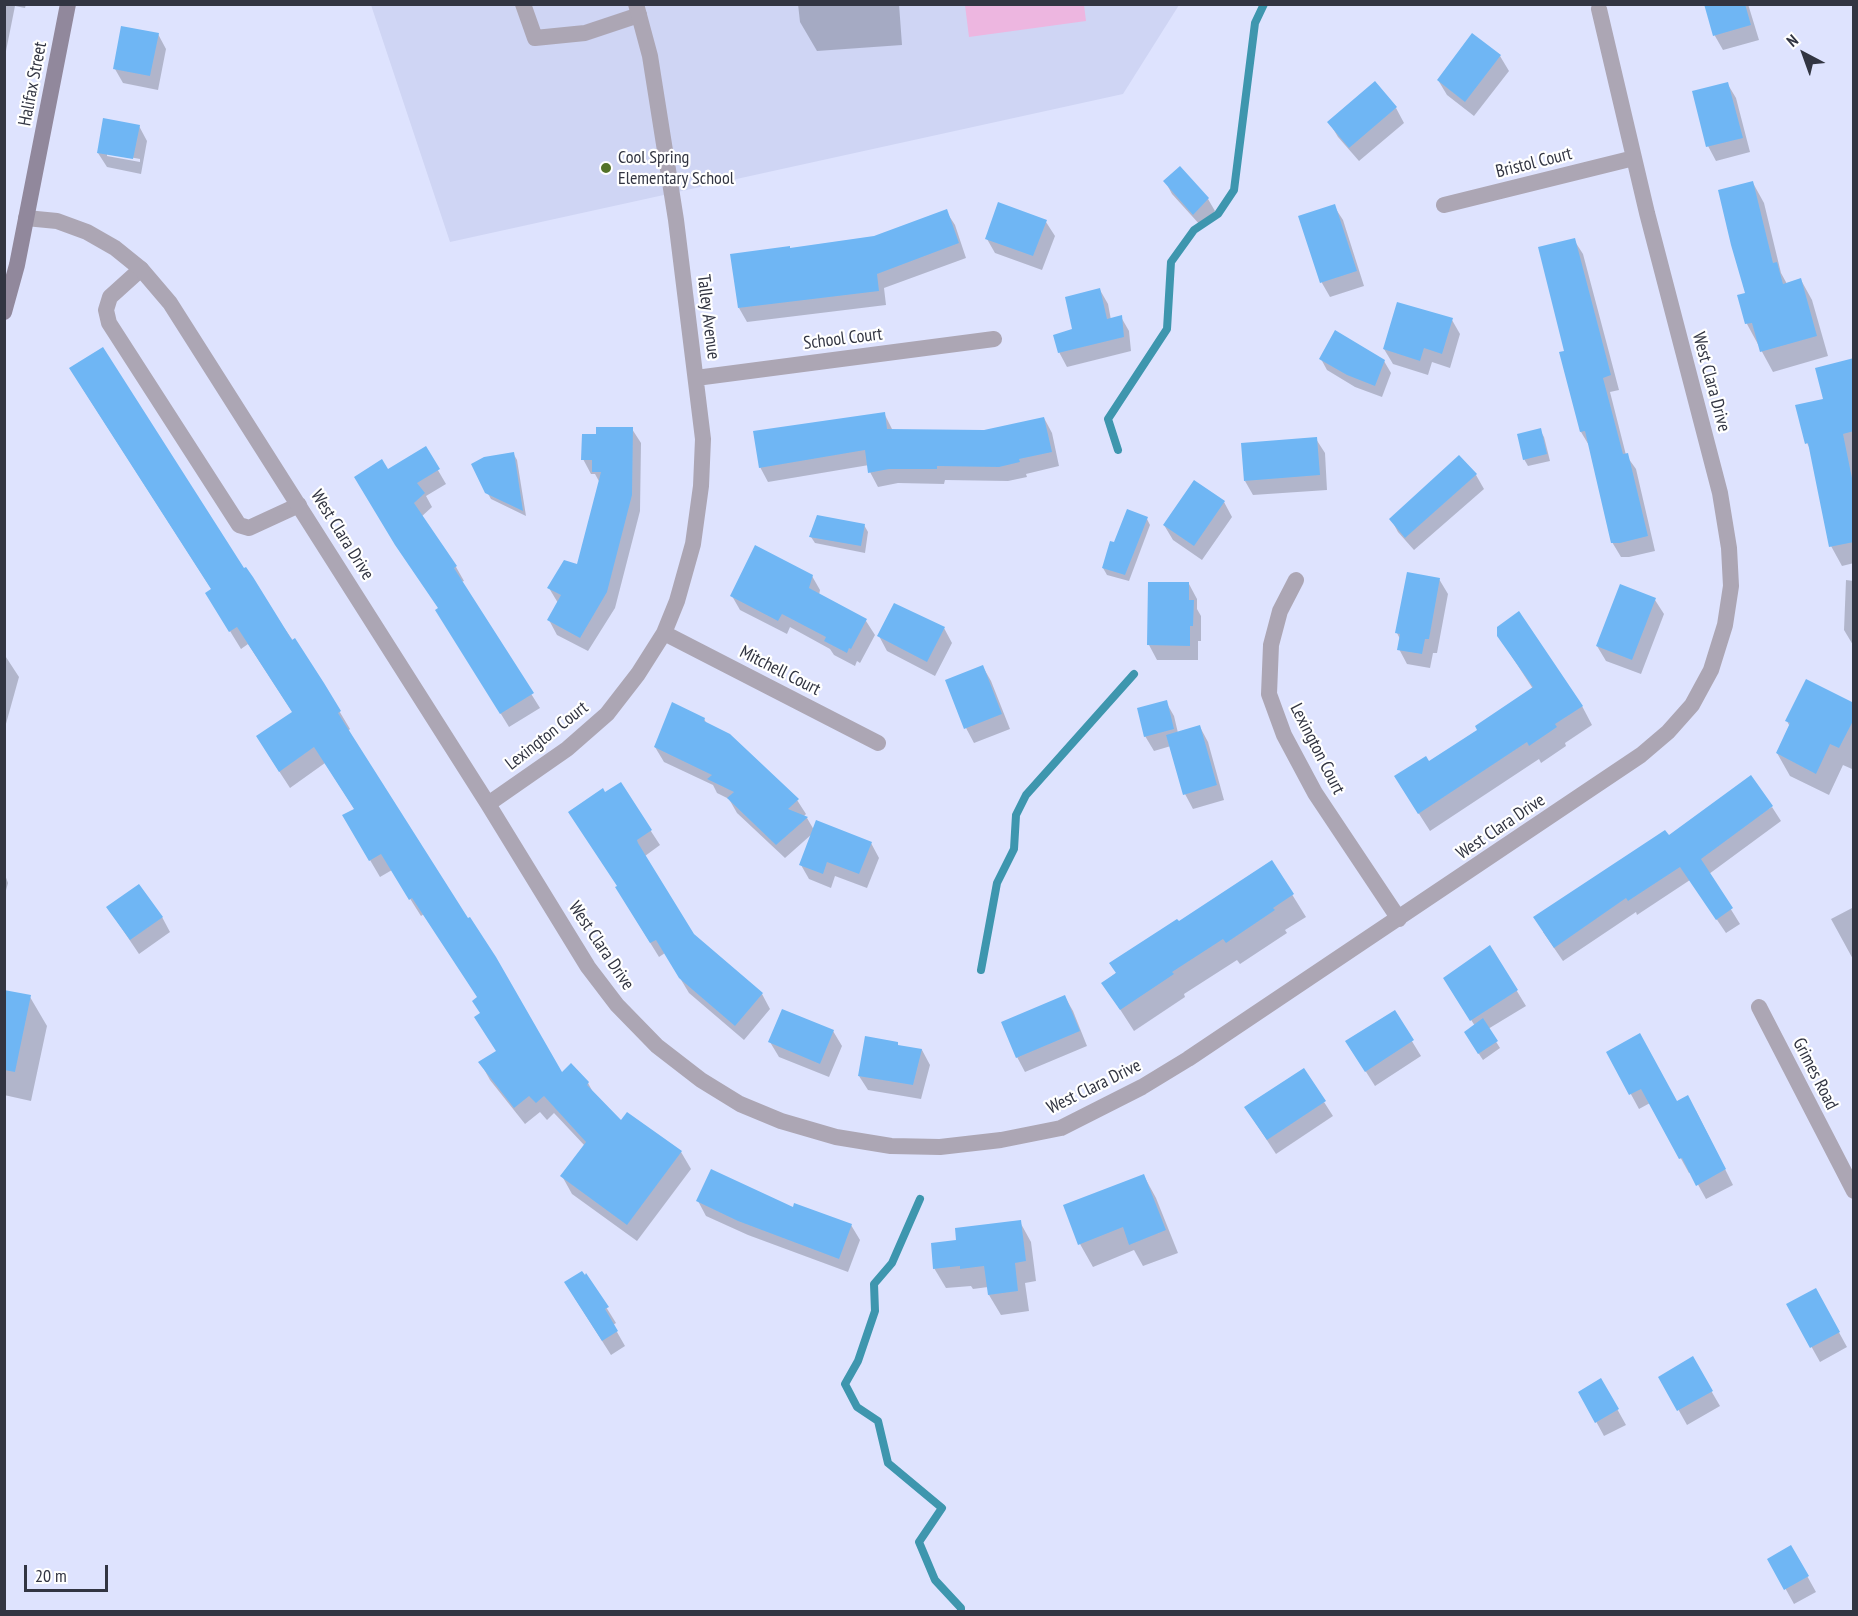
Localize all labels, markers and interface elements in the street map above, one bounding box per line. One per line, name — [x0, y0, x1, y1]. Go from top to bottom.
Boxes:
north arrow — [1774, 24, 1834, 84]
text: N — [1782, 30, 1802, 51]
street label: Halifax Street — [14, 40, 52, 128]
street label: Bristol Court — [1494, 143, 1574, 183]
place label: Cool Spring Elementary School — [618, 147, 734, 190]
marker: Cool Spring Elementary School — [599, 161, 613, 175]
street label: Talley Avenue — [692, 273, 724, 361]
street label: School Court — [802, 323, 884, 355]
street label: West Clara Drive — [1687, 330, 1735, 434]
street label: West Clara Drive — [306, 486, 378, 584]
street label: Mitchell Court — [736, 641, 824, 701]
street label: Lexington Court — [501, 697, 593, 775]
street label: Lexington Court — [1285, 700, 1349, 798]
street label: West Clara Drive — [1453, 790, 1549, 864]
street label: West Clara Drive — [564, 898, 638, 994]
street label: Grimes Road — [1788, 1035, 1842, 1113]
street label: West Clara Drive — [1043, 1055, 1145, 1119]
scale bar — [27, 1553, 111, 1591]
text: 20 m — [35, 1564, 67, 1587]

